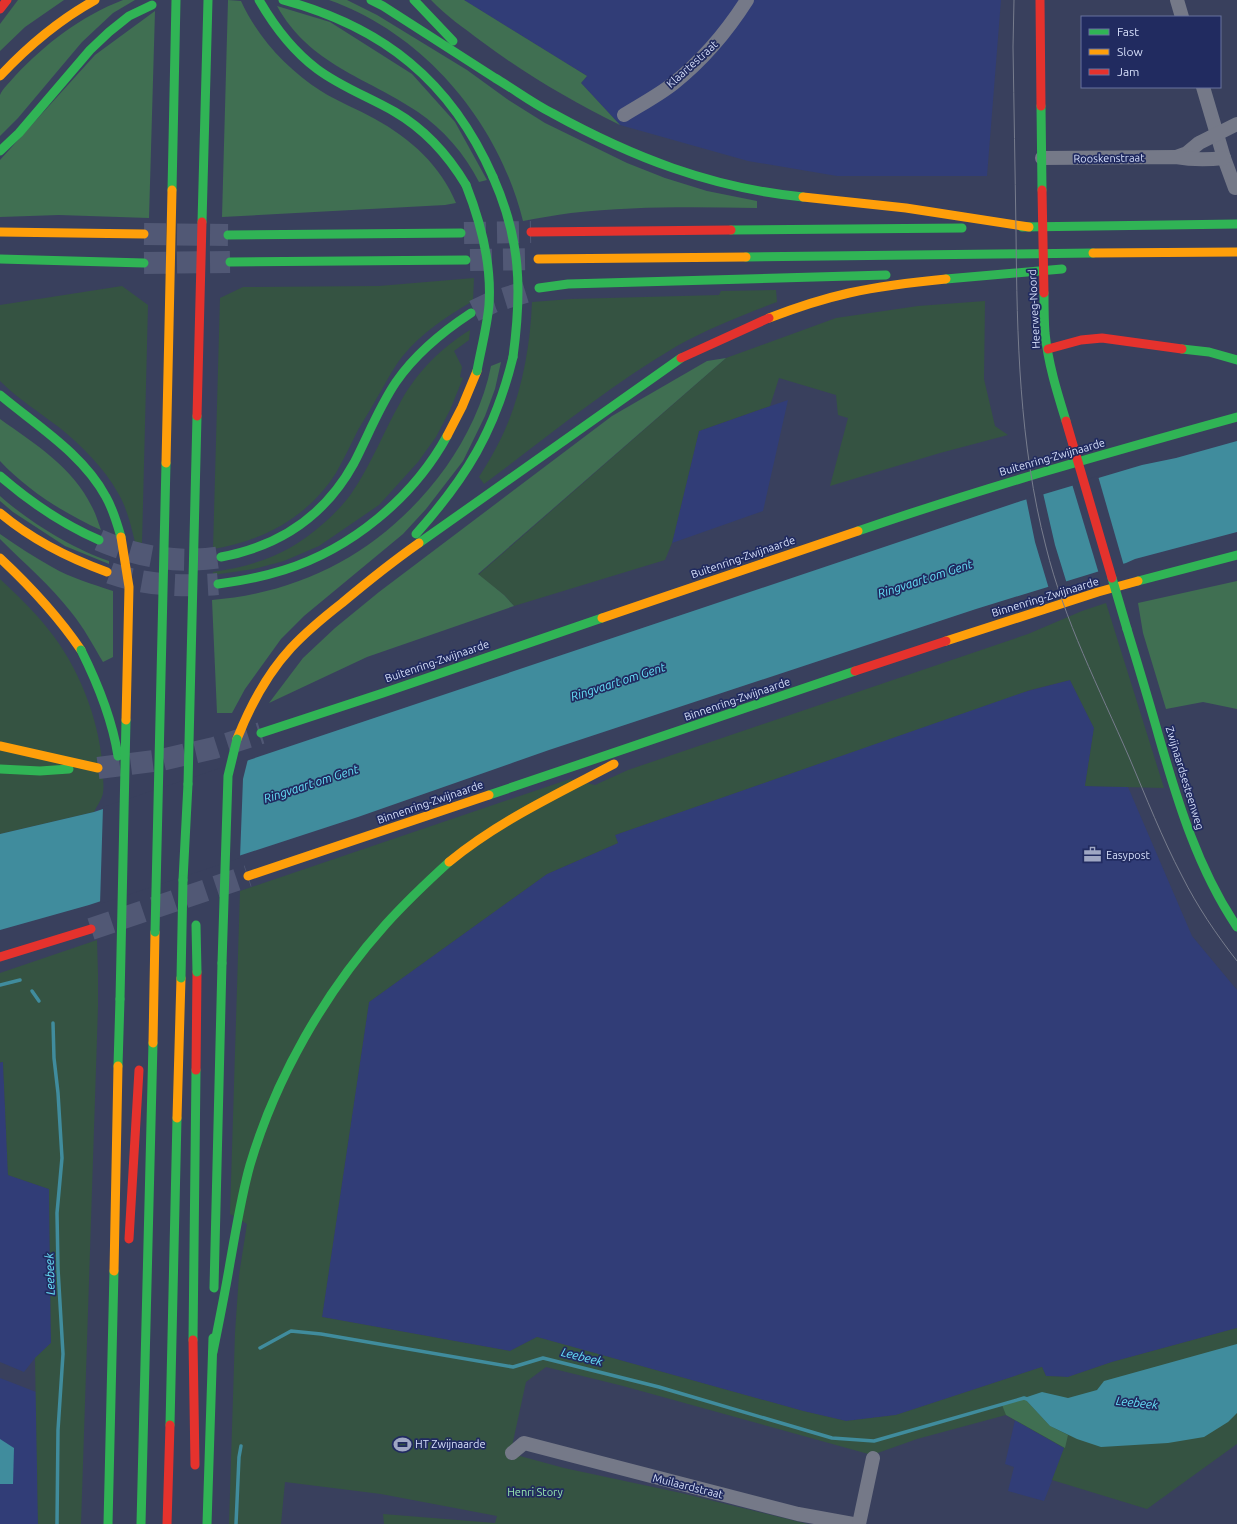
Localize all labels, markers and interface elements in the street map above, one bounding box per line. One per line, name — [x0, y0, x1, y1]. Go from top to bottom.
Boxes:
legend — [1081, 16, 1221, 88]
text: Fast — [1117, 25, 1139, 38]
street label: Klaartestraat — [664, 38, 720, 90]
text: Slow — [1117, 45, 1143, 58]
text: Jam — [1117, 65, 1139, 78]
street label: Rooskenstraat — [1073, 151, 1145, 165]
street label: Heerweg-Noord — [1026, 269, 1042, 349]
street label: Buitenring-Zwijnaarde — [998, 436, 1106, 478]
street label: Buitenring-Zwijnaarde — [689, 534, 797, 580]
water label: Ringvaart om Gent — [876, 557, 974, 600]
street label: Binnenring-Zwijnaarde — [990, 575, 1100, 619]
street label: Buitenring-Zwijnaarde — [383, 638, 491, 684]
water label: Ringvaart om Gent — [569, 660, 667, 703]
street label: Binnenring-Zwijnaarde — [682, 675, 792, 723]
street label: Zwijnaardsesteenweg — [1164, 725, 1206, 831]
water label: Ringvaart om Gent — [262, 762, 360, 805]
street label: Binnenring-Zwijnaarde — [375, 778, 485, 826]
office icon: Easypost — [1083, 845, 1103, 865]
place label: Easypost — [1106, 849, 1151, 861]
water label: Leebeek — [42, 1252, 57, 1295]
water label: Leebeek — [560, 1345, 605, 1368]
water label: Leebeek — [1115, 1394, 1160, 1411]
sports icon: HT Zwijnaarde — [392, 1434, 412, 1454]
place label: HT Zwijnaarde — [415, 1438, 486, 1450]
street label: Muilaardstraat — [652, 1471, 725, 1501]
park label: Henri Story — [507, 1486, 563, 1498]

